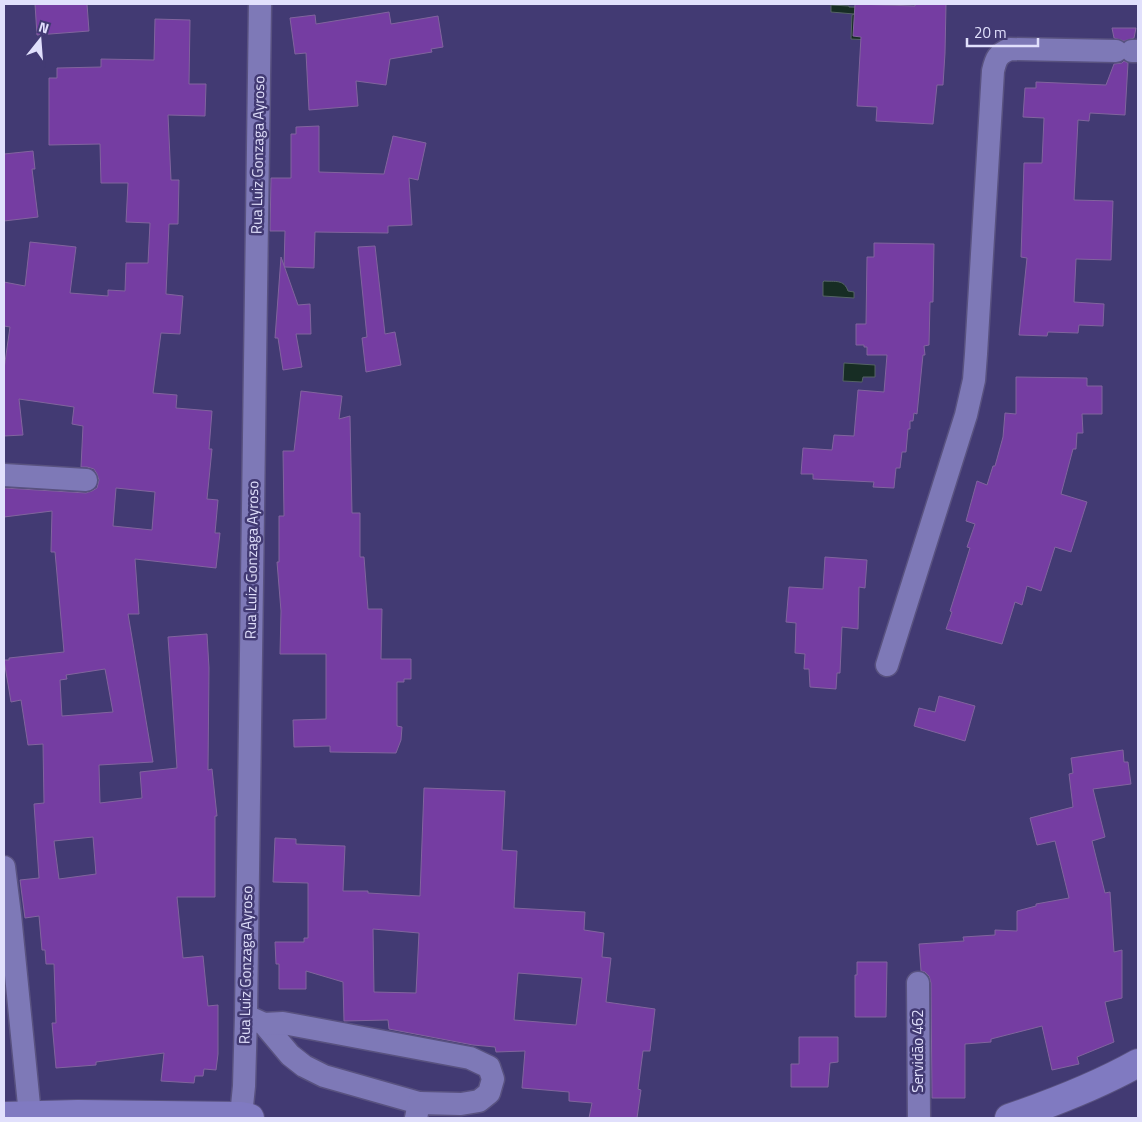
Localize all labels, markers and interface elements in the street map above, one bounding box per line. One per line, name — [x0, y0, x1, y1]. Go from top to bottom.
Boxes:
north arrow — [15, 15, 65, 65]
scale bar — [967, 15, 1038, 47]
text: N — [36, 16, 52, 39]
text: 20 m — [974, 21, 1007, 44]
street label: Rua Luiz Gonzaga Ayroso — [245, 76, 270, 234]
street label: Rua Luiz Gonzaga Ayroso — [239, 481, 264, 639]
street label: Rua Luiz Gonzaga Ayroso — [233, 886, 258, 1044]
street label: Servidão 462 — [906, 1009, 929, 1093]

